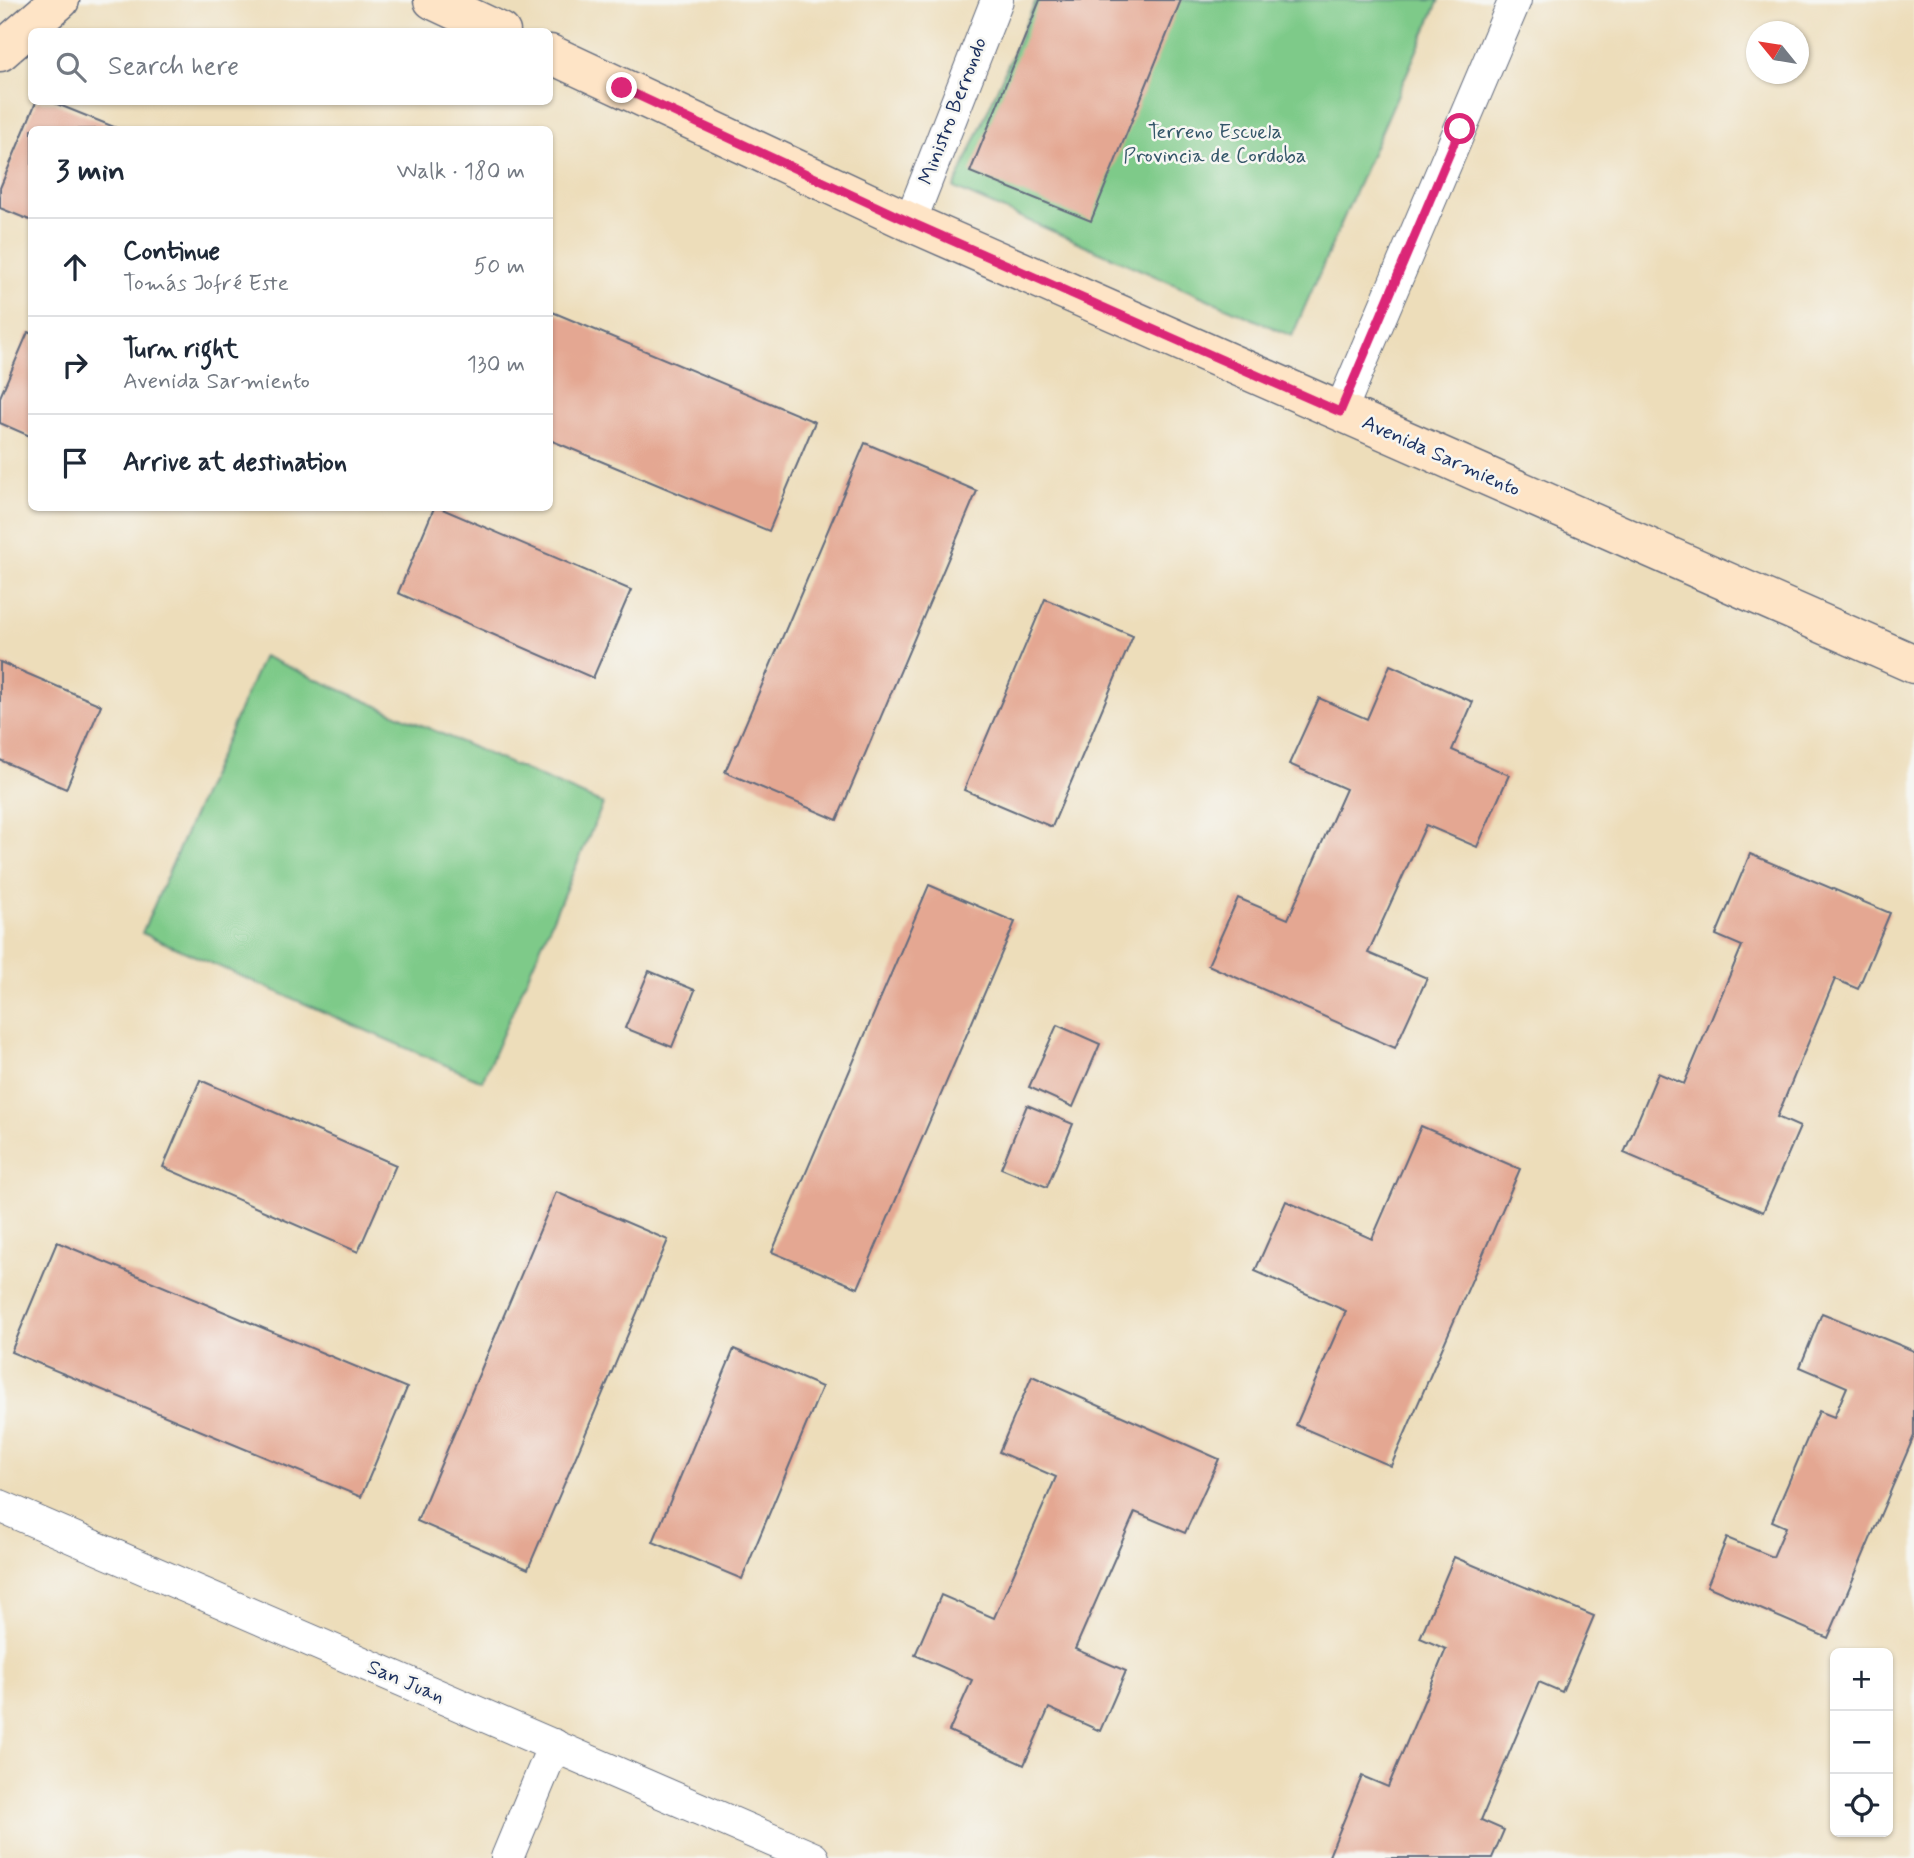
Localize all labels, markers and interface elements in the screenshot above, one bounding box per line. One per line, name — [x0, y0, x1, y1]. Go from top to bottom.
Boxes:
north arrow — [1746, 21, 1809, 84]
search box — [28, 28, 553, 105]
street label: Ministro Berrondo — [912, 33, 994, 189]
icon: search — [52, 48, 90, 86]
text: Search here — [108, 50, 239, 84]
route end — [606, 72, 637, 103]
route start — [1444, 113, 1475, 144]
park label: Terreno Escuela Provincia de Cordoba — [1123, 118, 1307, 170]
text: 3 min — [56, 152, 125, 191]
text: Walk · 180 m — [396, 157, 525, 187]
text: Continue — [123, 235, 220, 269]
icon: ahead — [56, 248, 94, 286]
text: 50 m — [474, 252, 525, 282]
text: Tomás Jofré Este — [123, 269, 289, 299]
text: Turn right — [123, 333, 239, 367]
icon: right — [56, 346, 94, 384]
text: 130 m — [467, 350, 525, 380]
text: Avenida Sarmiento — [123, 367, 310, 397]
street label: Avenida Sarmiento — [1357, 409, 1525, 503]
icon: arrive — [56, 444, 94, 482]
text: Arrive at destination — [123, 446, 347, 480]
map controls — [1830, 1648, 1893, 1837]
button: + — [1830, 1648, 1893, 1711]
street label: San Juan — [363, 1653, 449, 1711]
button: − — [1830, 1711, 1893, 1774]
button: locate — [1830, 1774, 1893, 1837]

